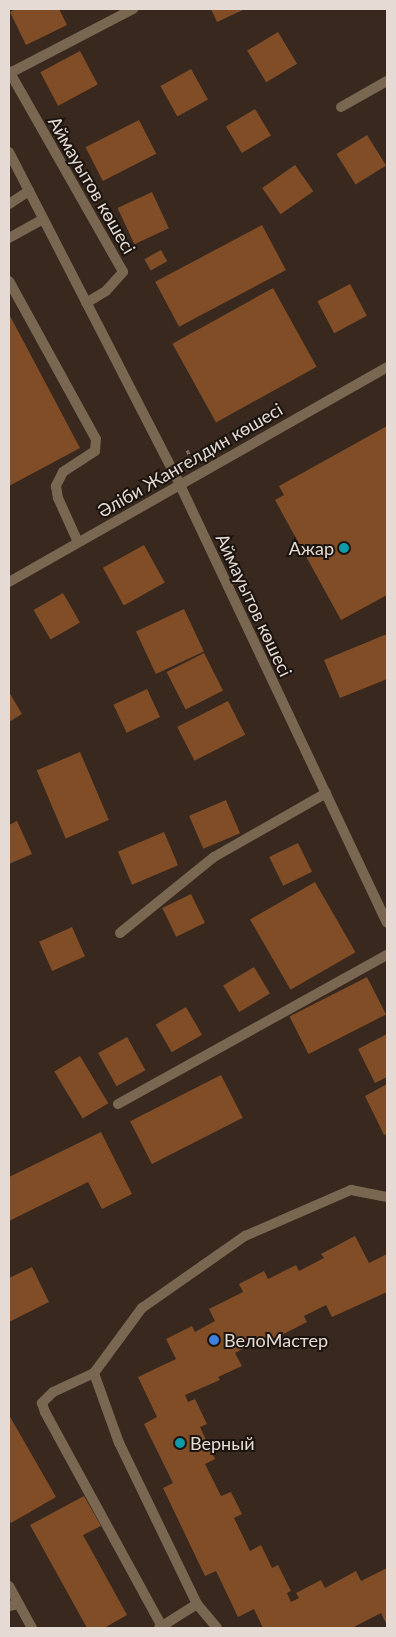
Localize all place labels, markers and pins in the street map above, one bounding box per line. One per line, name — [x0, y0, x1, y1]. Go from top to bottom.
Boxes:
place label: Ажар — [289, 537, 334, 559]
marker: Ажар — [338, 542, 350, 554]
place label: ВелоМастер — [224, 1329, 328, 1351]
marker: ВелоМастер — [208, 1334, 220, 1346]
place label: Верный — [190, 1432, 255, 1454]
marker: Верный — [174, 1437, 186, 1449]

